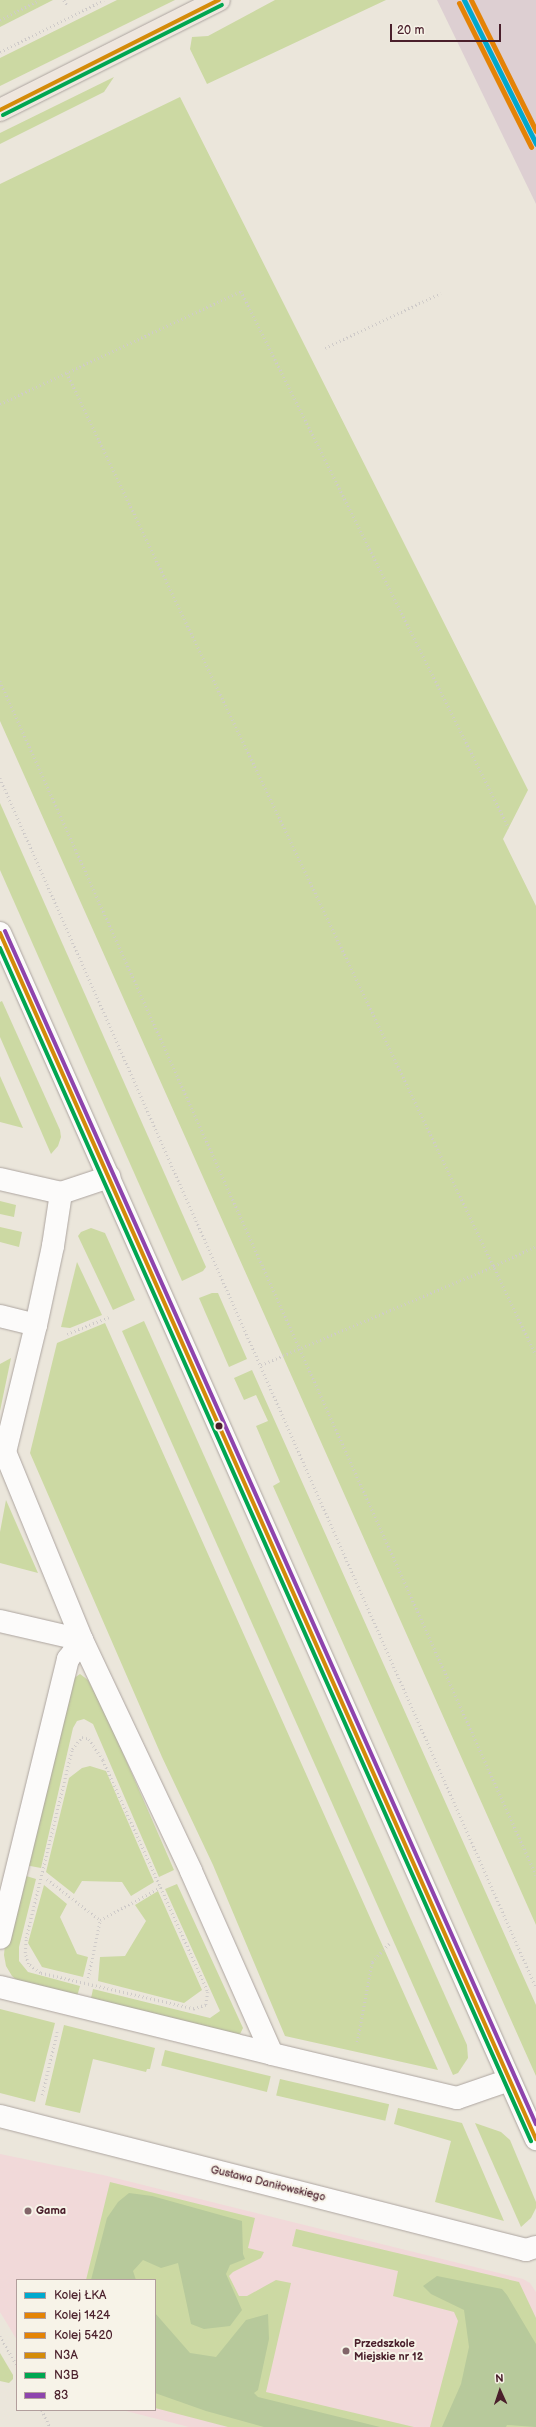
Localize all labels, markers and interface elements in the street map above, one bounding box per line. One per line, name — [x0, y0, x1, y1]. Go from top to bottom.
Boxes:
scale bar — [392, 16, 503, 42]
text: 20 m — [397, 23, 424, 38]
unlabelled marker — [214, 1421, 224, 1431]
street label: Gustawa Daniłowskiego — [209, 2163, 327, 2205]
place label: Gama — [36, 2204, 66, 2218]
marker: Gama — [23, 2206, 33, 2216]
legend — [16, 2279, 156, 2411]
text: Kolej ŁKA — [54, 2288, 106, 2303]
text: Kolej 1424 — [54, 2308, 110, 2323]
text: Kolej 5420 — [54, 2328, 113, 2343]
place label: Przedszkole Miejskie nr 12 — [354, 2338, 423, 2364]
marker: Przedszkole Miejskie nr 12 — [341, 2346, 351, 2356]
text: N3A — [54, 2348, 78, 2363]
text: N3B — [54, 2368, 79, 2383]
north arrow — [480, 2371, 520, 2411]
text: N — [495, 2372, 504, 2385]
text: 83 — [54, 2388, 68, 2403]

